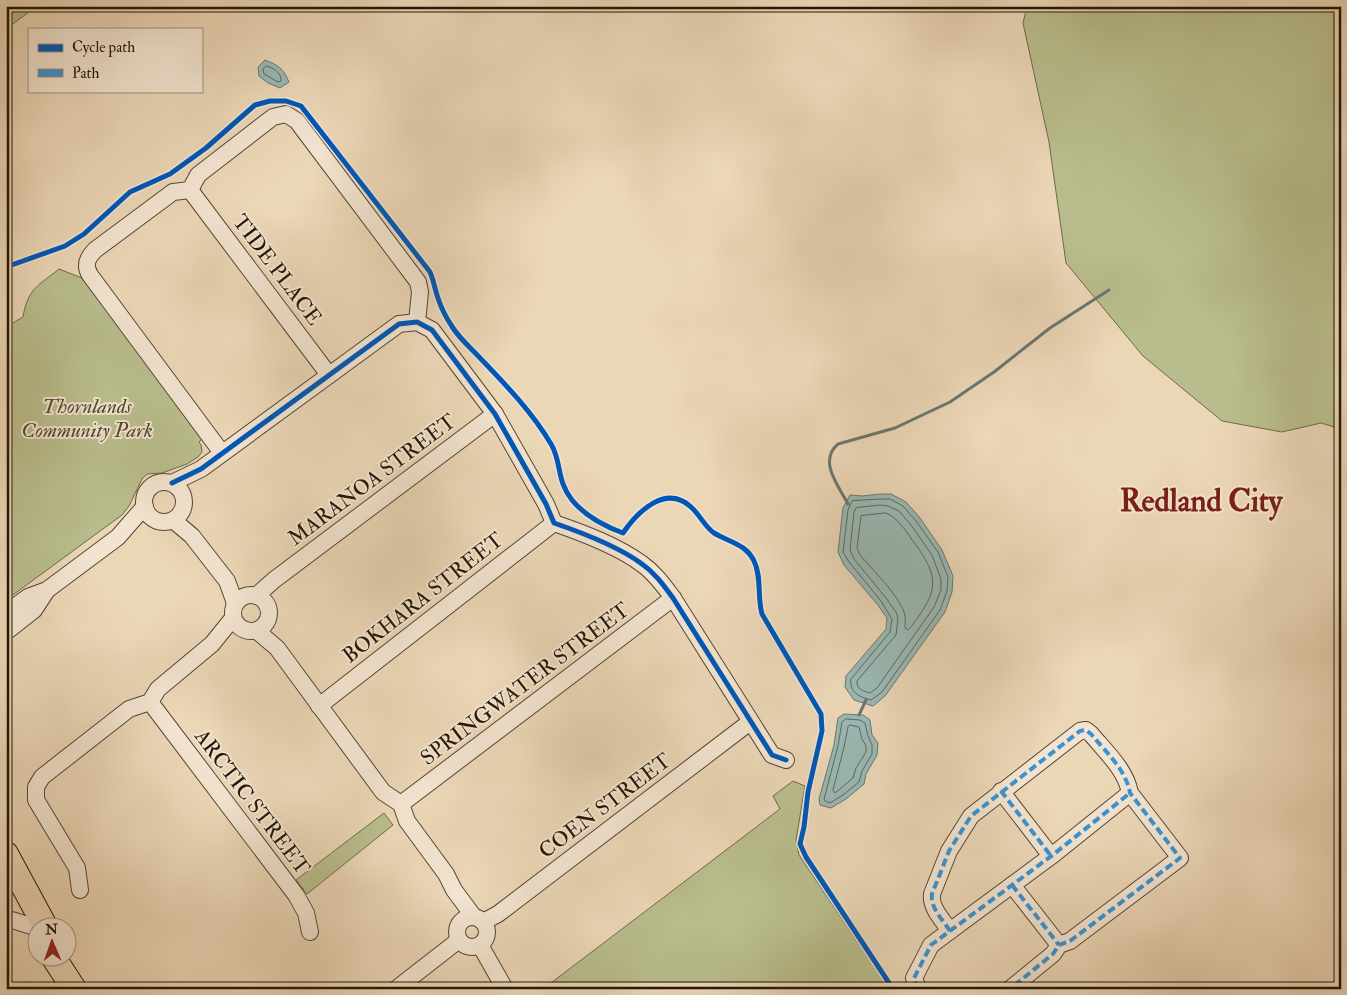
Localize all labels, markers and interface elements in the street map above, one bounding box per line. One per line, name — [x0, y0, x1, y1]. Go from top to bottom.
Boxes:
legend — [28, 28, 202, 92]
text: Cycle path — [72, 38, 135, 58]
text: Path — [72, 64, 99, 83]
street label: TIDE PLACE — [227, 209, 327, 331]
park label: Thornlands Community Park — [21, 393, 153, 444]
street label: MARANOA STREET — [283, 408, 462, 552]
district label: Redland City — [1120, 482, 1284, 521]
street label: BOKHARA STREET — [337, 527, 509, 669]
street label: SPRINGWATER STREET — [415, 596, 635, 771]
street label: ARCTIC STREET — [188, 723, 316, 880]
street label: COEN STREET — [533, 747, 677, 865]
north arrow — [28, 918, 78, 968]
text: N — [44, 921, 59, 938]

